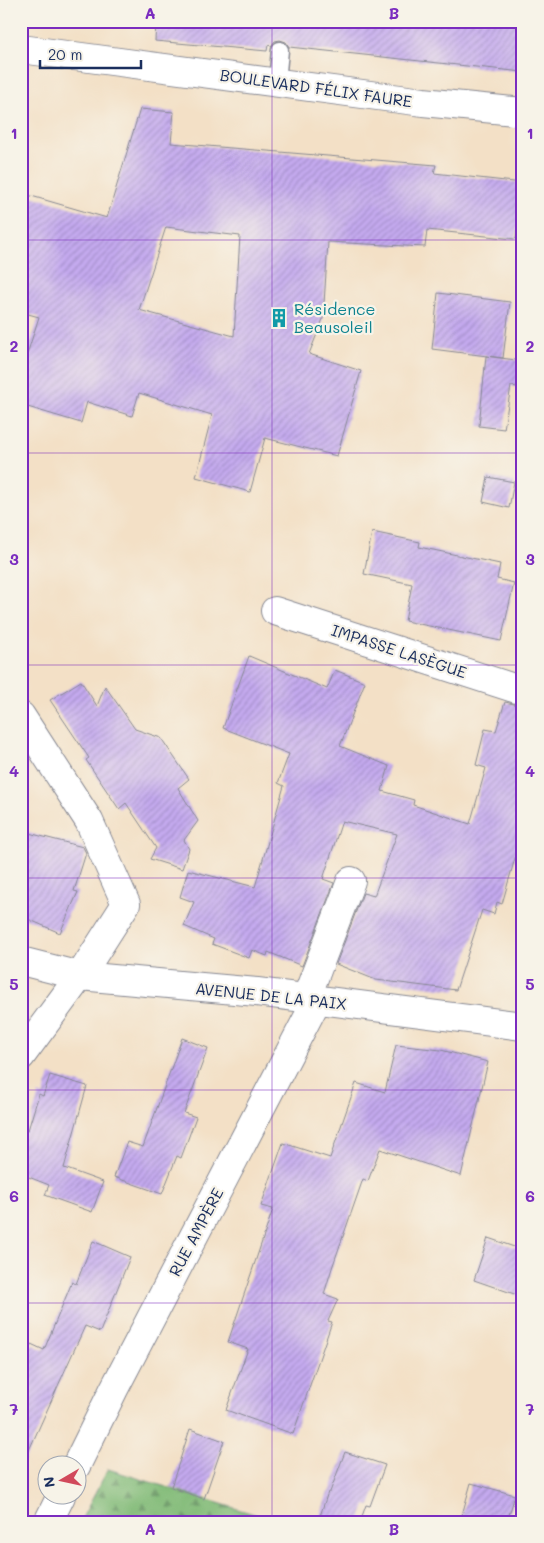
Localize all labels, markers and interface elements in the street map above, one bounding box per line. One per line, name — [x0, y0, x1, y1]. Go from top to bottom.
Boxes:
text: A — [144, 2, 156, 23]
text: B — [389, 2, 399, 23]
scale bar — [40, 38, 141, 70]
text: 20 m — [48, 44, 82, 64]
street label: BOULEVARD FÉLIX FAURE — [219, 64, 413, 111]
text: 1 — [10, 122, 18, 143]
text: 1 — [526, 122, 534, 143]
place label: Résidence Beausoleil — [294, 298, 375, 337]
building icon: Résidence Beausoleil — [268, 307, 290, 329]
text: 2 — [10, 335, 19, 356]
text: 2 — [526, 335, 535, 356]
text: 3 — [9, 548, 19, 569]
text: 3 — [525, 548, 535, 569]
street label: IMPASSE LASÈGUE — [329, 619, 469, 682]
text: 4 — [9, 760, 19, 781]
text: 4 — [525, 760, 535, 781]
text: 5 — [9, 973, 19, 994]
text: 5 — [525, 973, 535, 994]
street label: AVENUE DE LA PAIX — [194, 977, 348, 1014]
street label: RUE AMPÈRE — [163, 1184, 228, 1280]
text: 6 — [9, 1185, 19, 1206]
text: 6 — [525, 1185, 535, 1206]
text: 7 — [10, 1398, 19, 1419]
text: 7 — [526, 1398, 535, 1419]
north arrow — [38, 1456, 88, 1506]
text: N — [38, 1475, 59, 1489]
text: A — [144, 1518, 156, 1539]
text: B — [389, 1518, 399, 1539]

